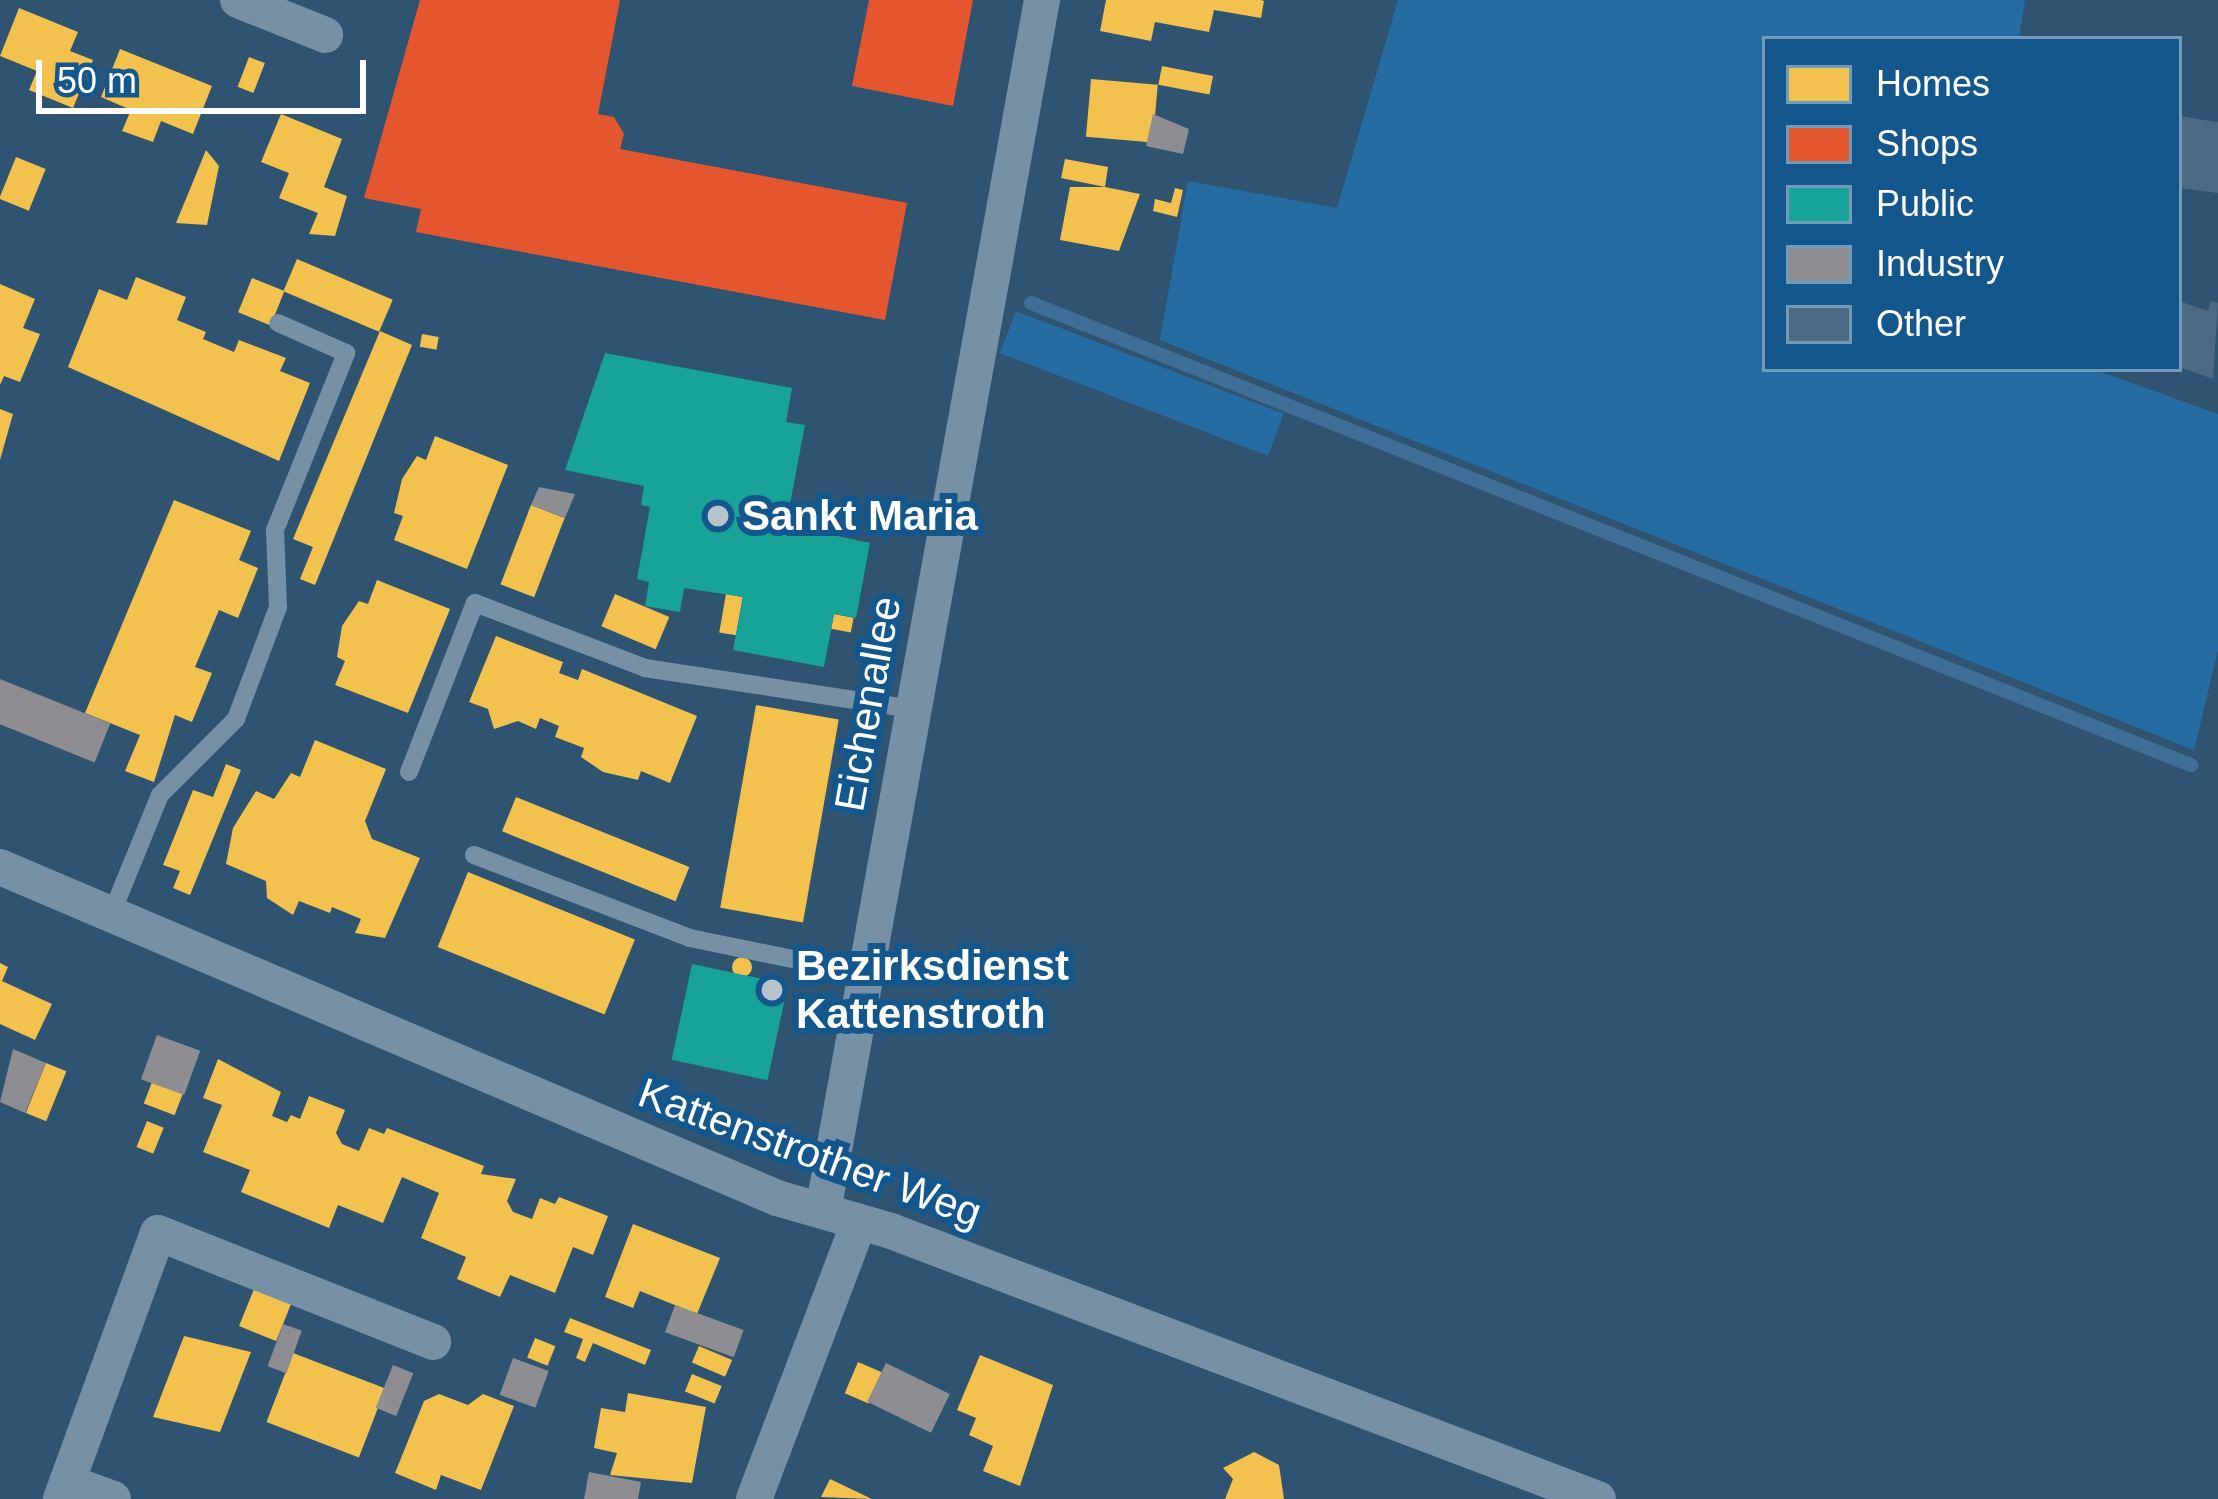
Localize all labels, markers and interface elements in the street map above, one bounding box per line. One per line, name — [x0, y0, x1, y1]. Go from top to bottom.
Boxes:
scale bar — [42, 36, 372, 110]
legend — [1762, 36, 2182, 372]
text: 50 m — [57, 60, 137, 101]
text: Homes — [1876, 63, 1990, 104]
text: Shops — [1876, 123, 1978, 164]
text: Public — [1876, 183, 1974, 224]
text: Industry — [1876, 243, 2004, 284]
text: Other — [1876, 303, 1966, 344]
place label: Sankt Maria — [742, 491, 978, 541]
marker: Sankt Maria — [705, 503, 731, 529]
street label: Eichenallee — [824, 593, 912, 815]
place label: Bezirksdienst Kattenstroth — [796, 941, 1069, 1040]
marker: Bezirksdienst Kattenstroth — [759, 977, 785, 1003]
street label: Kattenstrother Weg — [632, 1068, 988, 1238]

